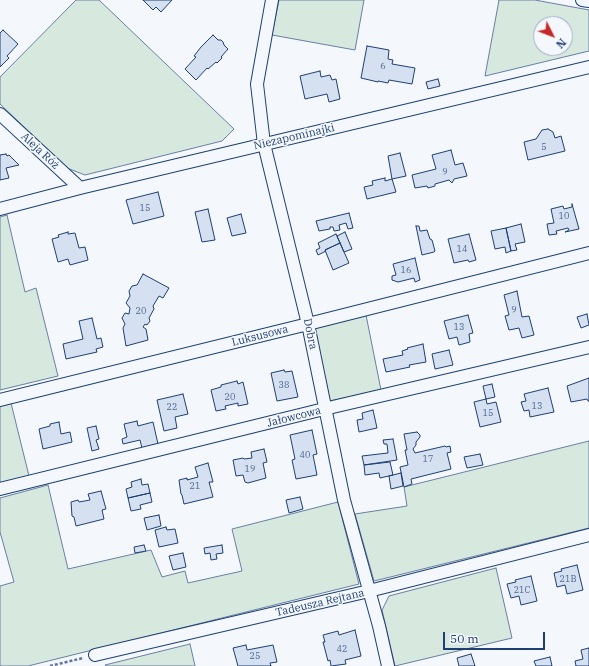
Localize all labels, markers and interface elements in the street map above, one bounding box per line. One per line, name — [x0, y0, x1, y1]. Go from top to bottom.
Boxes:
north arrow — [533, 16, 573, 56]
text: N — [553, 35, 569, 51]
house number: 6 — [380, 61, 386, 71]
street label: Niezapominajki — [252, 121, 336, 153]
street label: Aleja Róż — [18, 130, 62, 172]
house number: 5 — [541, 142, 547, 152]
house number: 9 — [442, 167, 448, 177]
house number: 15 — [140, 203, 150, 213]
house number: 10 — [559, 211, 569, 221]
house number: 14 — [457, 244, 467, 254]
house number: 16 — [401, 265, 411, 275]
house number: 9 — [511, 305, 517, 315]
house number: 20 — [136, 306, 146, 316]
street label: Dobra — [300, 317, 320, 351]
house number: 13 — [454, 322, 464, 332]
street label: Luksusowa — [230, 323, 290, 349]
house number: 38 — [279, 380, 289, 390]
house number: 20 — [225, 392, 235, 402]
house number: 13 — [532, 401, 542, 411]
house number: 22 — [167, 402, 177, 412]
street label: Jałowcowa — [266, 404, 322, 430]
house number: 15 — [483, 408, 493, 418]
house number: 40 — [300, 450, 310, 460]
house number: 17 — [423, 454, 433, 464]
house number: 19 — [245, 464, 255, 474]
house number: 21 — [190, 481, 200, 491]
house number: 21B — [560, 574, 576, 584]
house number: 21C — [514, 585, 530, 595]
street label: Tadeusza Rejtana — [274, 586, 366, 620]
scale bar — [445, 624, 547, 650]
text: 50 m — [450, 631, 479, 646]
house number: 42 — [337, 644, 347, 654]
house number: 25 — [250, 651, 260, 661]

